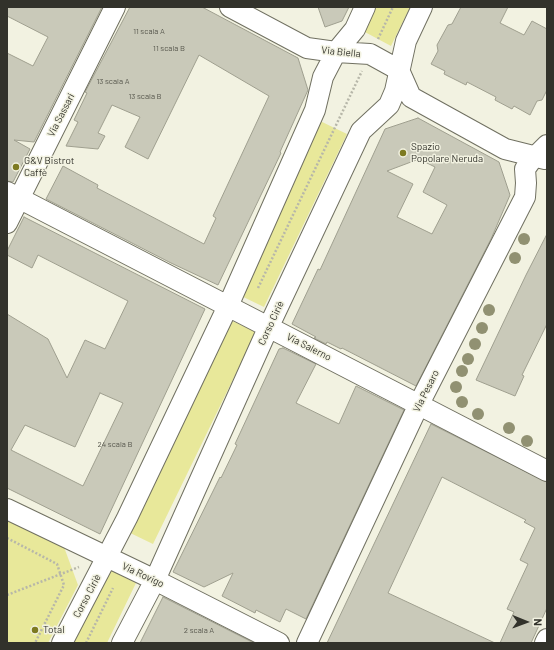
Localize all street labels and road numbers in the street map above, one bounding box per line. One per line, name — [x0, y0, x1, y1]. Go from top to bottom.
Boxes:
street label: Via Biella — [321, 44, 361, 60]
street label: Via Sassari — [45, 91, 77, 139]
street label: Corso Ciriè — [256, 299, 286, 347]
street label: Via Salerno — [285, 331, 333, 363]
street label: Via Pesaro — [410, 368, 442, 414]
street label: Via Rovigo — [120, 560, 166, 590]
street label: Corso Ciriè — [71, 572, 103, 620]

